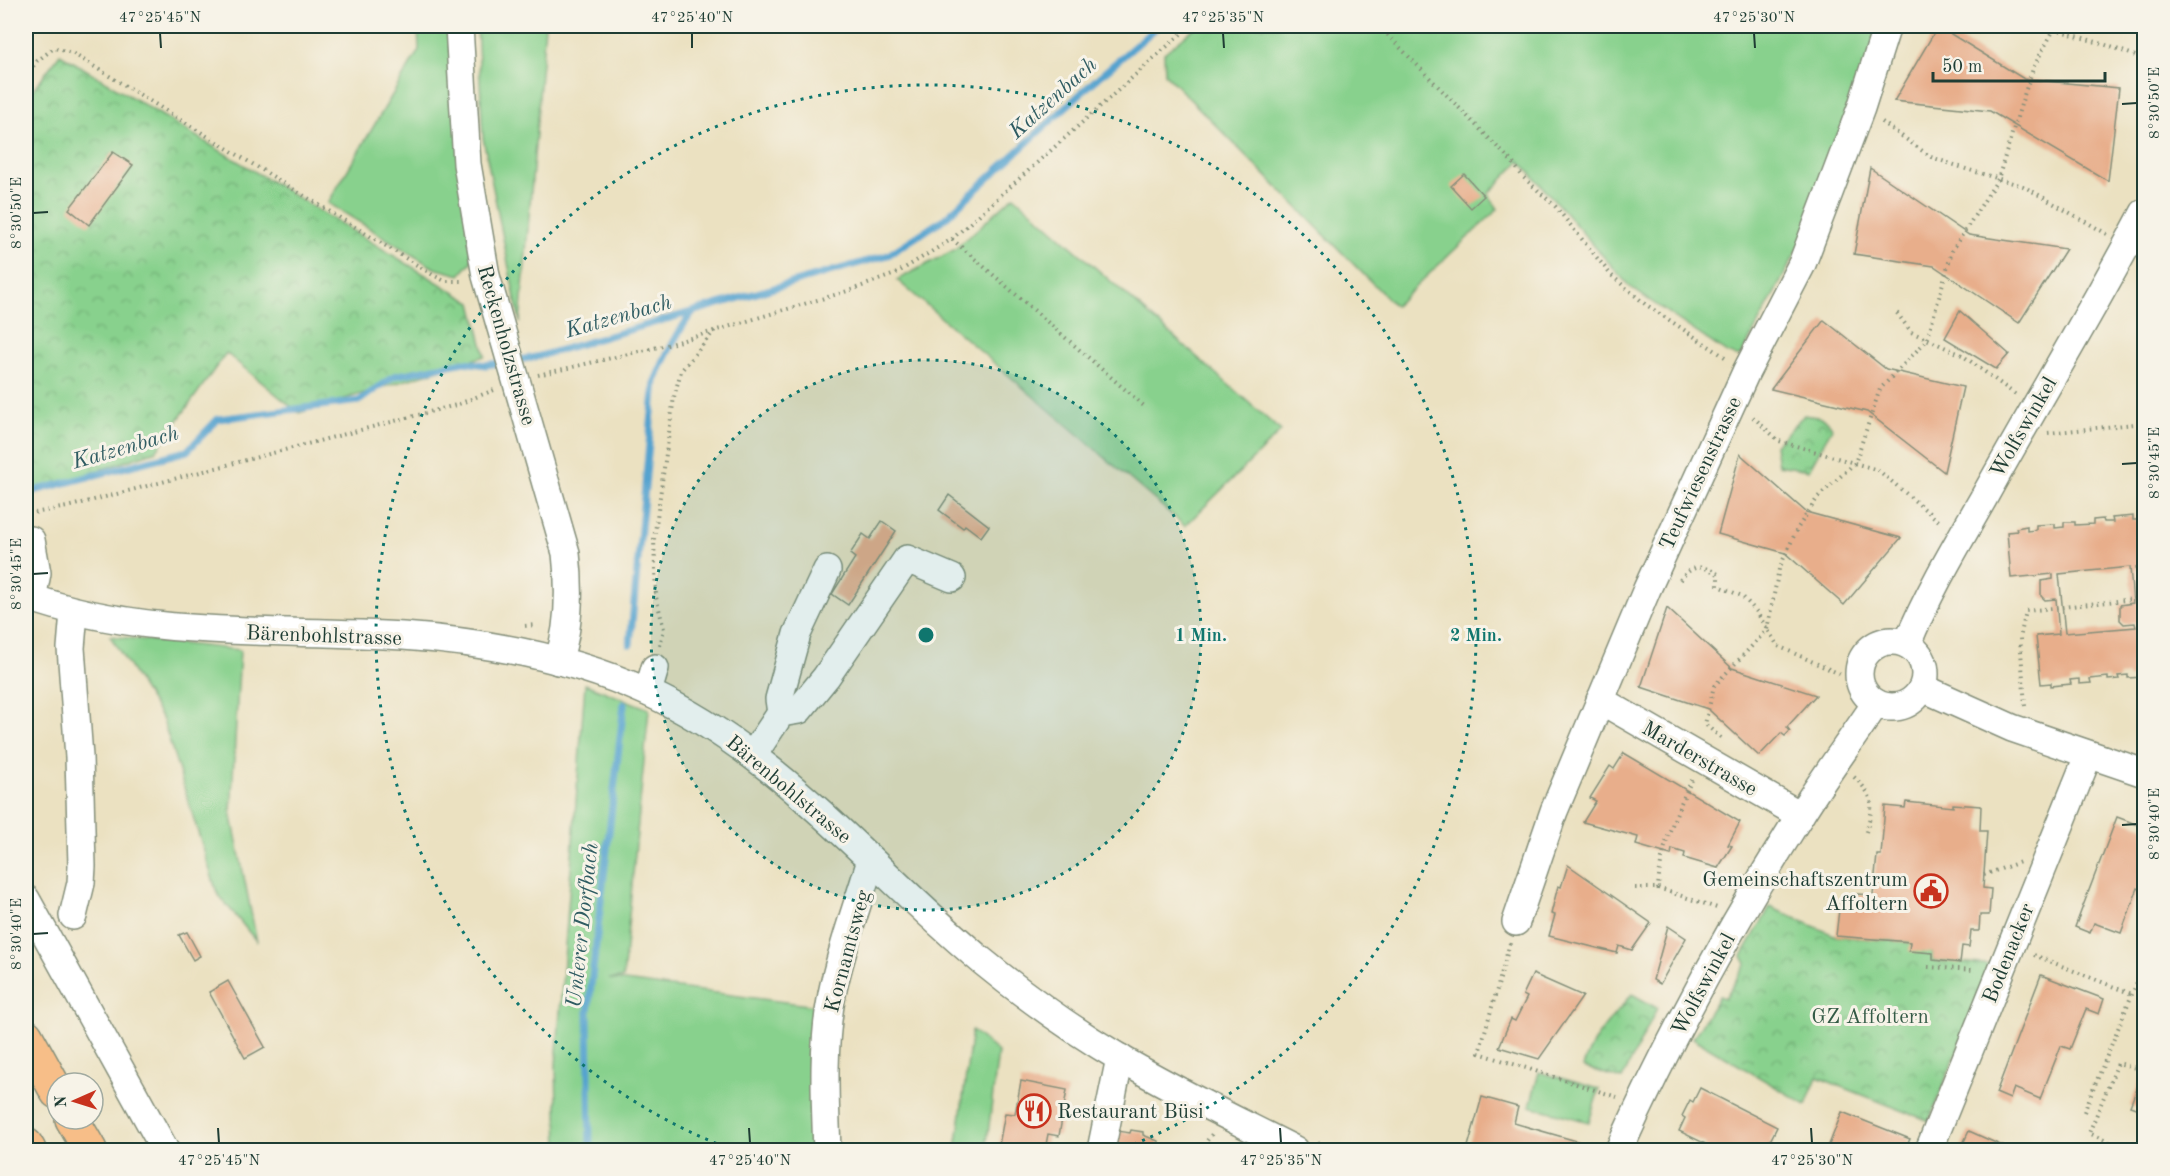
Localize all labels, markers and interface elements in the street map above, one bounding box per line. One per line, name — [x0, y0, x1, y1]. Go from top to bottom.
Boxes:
text: 47°25'45"N — [119, 11, 201, 26]
text: 47°25'40"N — [651, 11, 733, 26]
text: 47°25'35"N — [1182, 11, 1264, 26]
text: 47°25'30"N — [1713, 11, 1795, 26]
scale bar — [1933, 45, 2106, 83]
water label: Katzenbach — [1004, 54, 1101, 144]
text: 50 m — [1942, 58, 1982, 76]
text: 8°30'50"E — [2148, 67, 2163, 139]
text: 8°30'50"E — [10, 177, 25, 249]
street label: Reckenholzstrasse — [473, 263, 539, 428]
water label: Katzenbach — [562, 291, 674, 343]
street label: Wolfswinkel — [1987, 374, 2062, 482]
street label: Teufwiesenstrasse — [1657, 394, 1746, 554]
water label: Katzenbach — [69, 422, 181, 474]
text: 8°30'45"E — [2148, 427, 2163, 499]
text: 8°30'45"E — [10, 538, 25, 610]
street label: Bärenbohlstrasse — [246, 623, 402, 650]
centre of rings — [916, 625, 936, 645]
text: 1 Min. — [1175, 627, 1227, 645]
text: 2 Min. — [1450, 627, 1502, 645]
street label: Marderstrasse — [1638, 718, 1760, 801]
street label: Bärenbohlstrasse — [722, 732, 855, 848]
text: 8°30'40"E — [2148, 788, 2163, 860]
water label: Unterer Dorfbach — [563, 841, 603, 1009]
place label: Gemeinschaftszentrum Affoltern — [1702, 870, 1908, 915]
public building icon: Gemeinschaftszentrum Affoltern — [1913, 873, 1949, 909]
street label: Kornamtsweg — [822, 887, 875, 1015]
text: 8°30'40"E — [10, 898, 25, 970]
street label: Bodenacker — [1980, 900, 2039, 1006]
street label: Wolfswinkel — [1669, 930, 1740, 1039]
park label: GZ Affoltern — [1811, 1007, 1929, 1028]
north arrow — [45, 1071, 105, 1131]
restaurant icon: Restaurant Büsi — [1016, 1093, 1052, 1129]
text: N — [54, 1094, 70, 1108]
place label: Restaurant Büsi — [1057, 1102, 1204, 1123]
text: 47°25'45"N — [178, 1154, 260, 1169]
text: 47°25'40"N — [709, 1154, 791, 1169]
text: 47°25'35"N — [1240, 1154, 1322, 1169]
text: 47°25'30"N — [1771, 1154, 1853, 1169]

